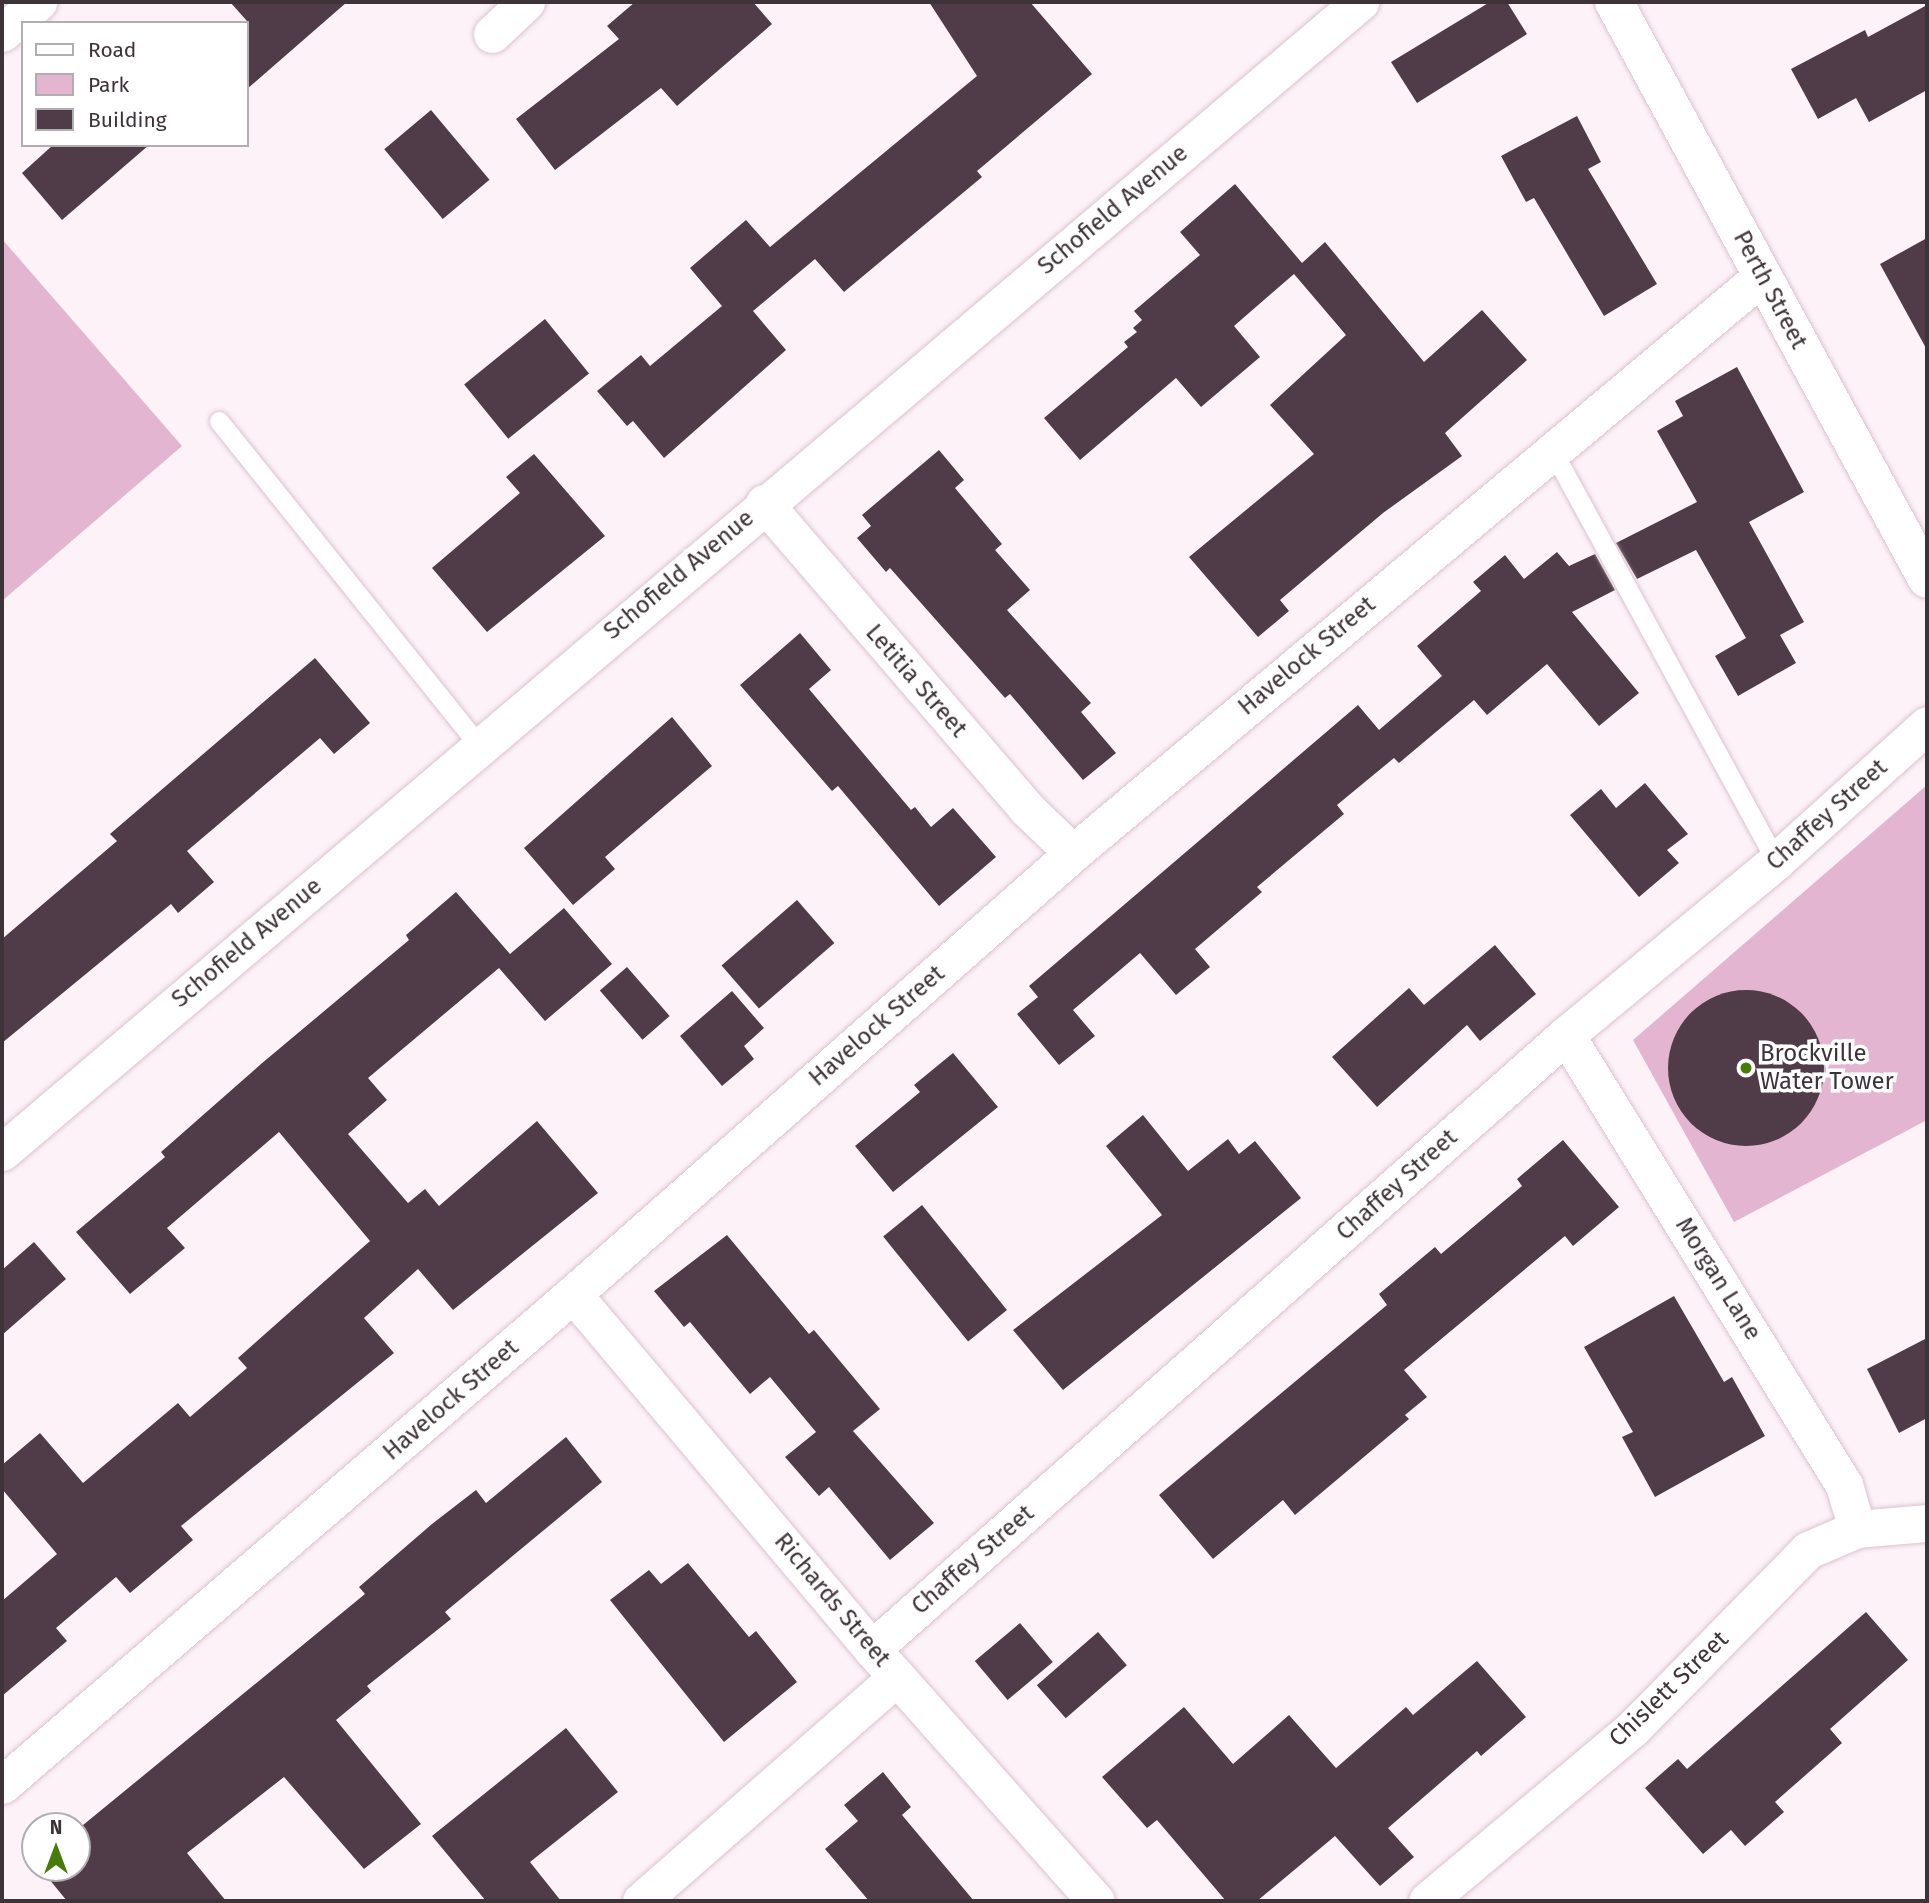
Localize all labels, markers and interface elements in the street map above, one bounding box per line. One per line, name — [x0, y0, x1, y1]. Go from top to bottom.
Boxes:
legend — [21, 21, 248, 147]
text: Road — [88, 37, 136, 63]
text: Park — [88, 72, 129, 98]
text: Building — [88, 107, 167, 133]
street label: Schofield Avenue — [1032, 139, 1194, 281]
street label: Perth Street — [1727, 226, 1813, 354]
street label: Schofield Avenue — [598, 504, 760, 646]
street label: Havelock Street — [1233, 590, 1381, 722]
street label: Letitia Street — [859, 619, 973, 743]
street label: Chaffey Street — [1761, 753, 1893, 877]
street label: Schofield Avenue — [166, 872, 328, 1014]
street label: Havelock Street — [803, 959, 951, 1093]
place label: Brockville Water Tower — [1760, 1040, 1894, 1096]
marker: Brockville Water Tower — [1738, 1060, 1754, 1076]
street label: Chaffey Street — [1331, 1123, 1463, 1247]
street label: Morgan Lane — [1669, 1212, 1767, 1346]
street label: Havelock Street — [377, 1333, 525, 1467]
street label: Chaffey Street — [906, 1499, 1040, 1621]
street label: Richards Street — [768, 1527, 896, 1673]
street label: Chislett Street — [1604, 1625, 1734, 1753]
north arrow — [21, 1812, 91, 1882]
text: N — [50, 1816, 62, 1839]

